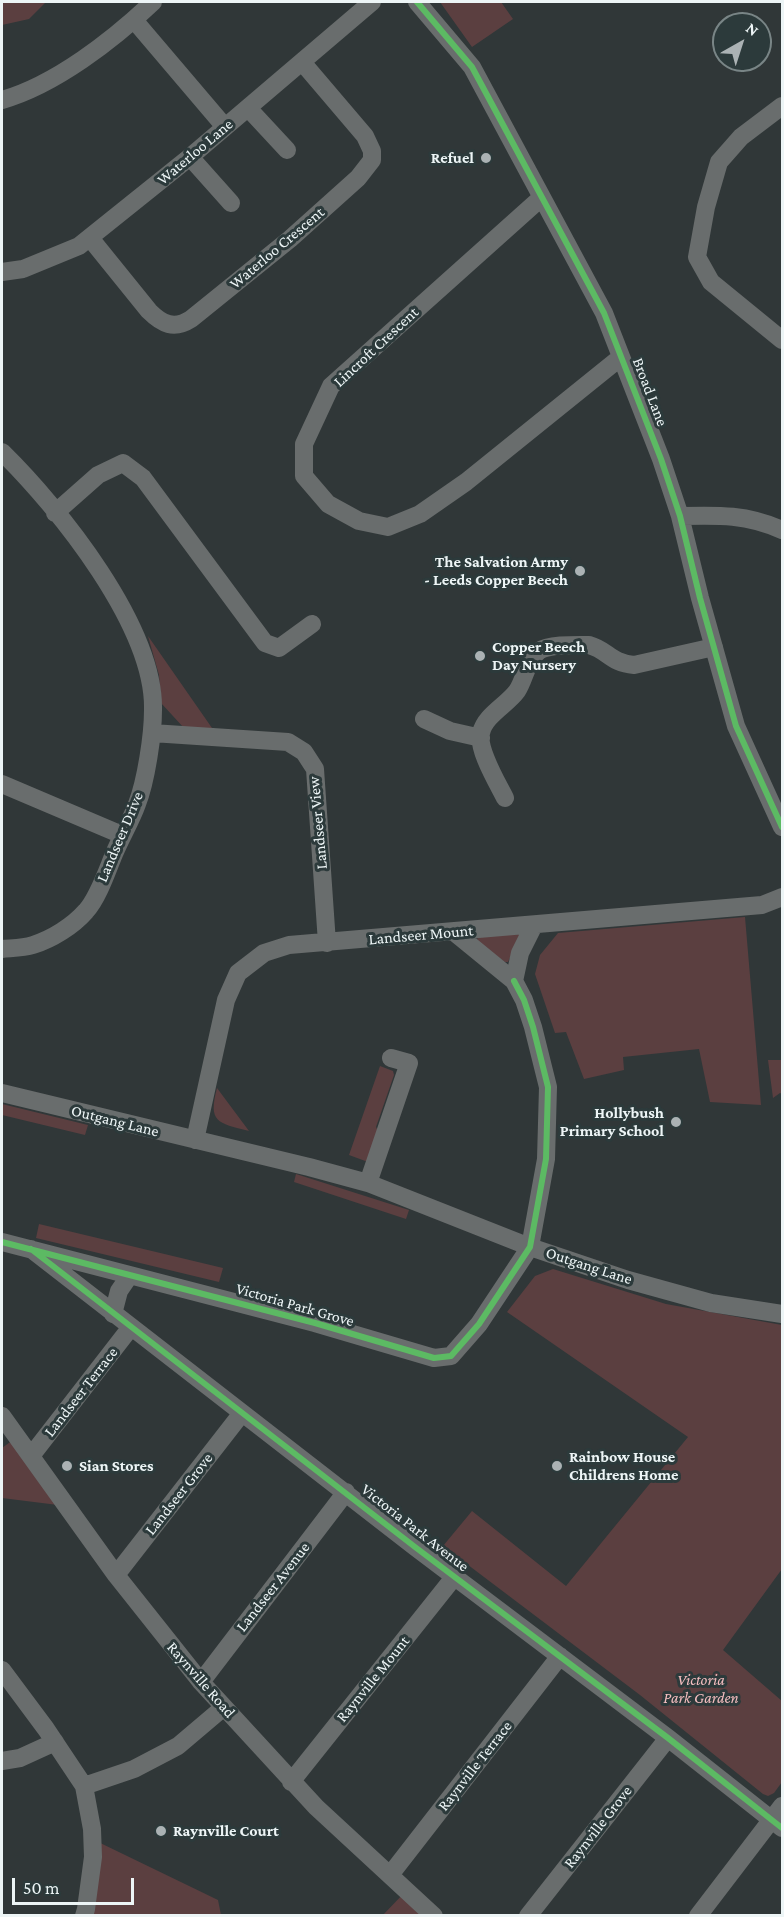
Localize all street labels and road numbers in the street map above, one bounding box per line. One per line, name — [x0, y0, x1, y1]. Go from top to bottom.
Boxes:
street label: Waterloo Lane — [153, 115, 237, 189]
street label: Waterloo Crescent — [226, 203, 328, 293]
street label: Lincroft Crescent — [329, 303, 423, 391]
street label: Broad Lane — [628, 355, 672, 429]
street label: Landseer View — [304, 776, 332, 870]
street label: Landseer Drive — [92, 789, 148, 885]
street label: Landseer Mount — [368, 921, 474, 949]
street label: Outgang Lane — [69, 1101, 161, 1141]
street label: Outgang Lane — [543, 1243, 635, 1289]
street label: Victoria Park Grove — [234, 1279, 356, 1331]
street label: Landseer Terrace — [40, 1343, 122, 1441]
street label: Landseer Grove — [141, 1449, 217, 1539]
street label: Victoria Park Avenue — [357, 1480, 473, 1576]
street label: Landseer Avenue — [232, 1538, 314, 1636]
street label: Raynville Mount — [332, 1632, 414, 1726]
street label: Raynville Road — [163, 1638, 239, 1722]
street label: Raynville Terrace — [434, 1717, 516, 1815]
street label: Raynville Grove — [560, 1782, 636, 1872]

